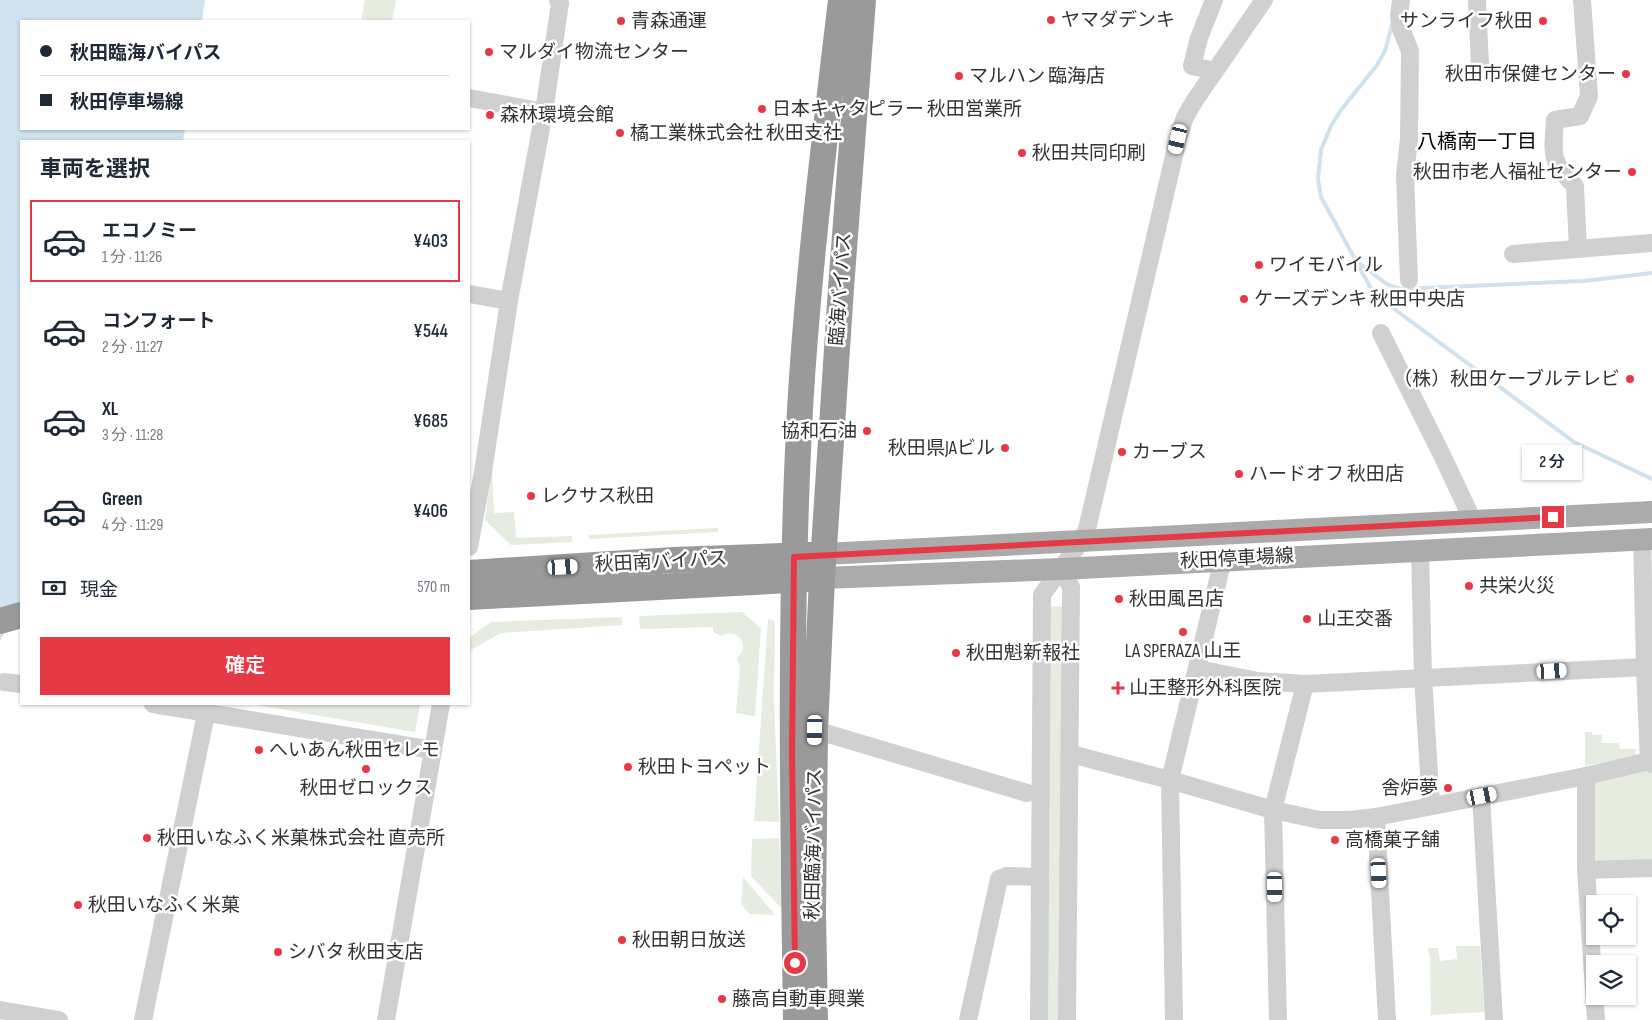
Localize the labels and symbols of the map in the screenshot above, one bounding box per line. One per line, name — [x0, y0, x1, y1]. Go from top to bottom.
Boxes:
place label: ヤマダデンキ — [1061, 9, 1175, 32]
place label: 青森通運 — [631, 10, 707, 33]
place label: サンライフ秋田 — [1400, 10, 1533, 33]
marker: ヤマダデンキ — [1045, 14, 1057, 26]
marker: 青森通運 — [615, 15, 627, 27]
marker: サンライフ秋田 — [1537, 15, 1549, 27]
place label: マルダイ物流センター — [499, 41, 689, 64]
marker: マルダイ物流センター — [483, 46, 495, 58]
place label: 秋田市保健センター — [1445, 63, 1616, 86]
place label: マルハン 臨海店 — [969, 65, 1105, 88]
marker: 秋田市保健センター — [1620, 68, 1632, 80]
marker: マルハン 臨海店 — [953, 70, 965, 82]
place label: 日本キャタピラー 秋田営業所 — [772, 98, 1022, 121]
marker: 日本キャタピラー 秋田営業所 — [756, 103, 768, 115]
place label: 森林環境会館 — [500, 104, 614, 127]
marker: 森林環境会館 — [484, 109, 496, 121]
place label: 橘工業株式会社 秋田支社 — [630, 122, 842, 145]
car — [1167, 123, 1188, 155]
marker: 橘工業株式会社 秋田支社 — [614, 127, 626, 139]
district label: 八橋南一丁目 — [1417, 130, 1537, 154]
place label: 秋田共同印刷 — [1032, 142, 1146, 165]
marker: 秋田共同印刷 — [1016, 147, 1028, 159]
place label: 秋田市老人福祉センター — [1413, 161, 1622, 184]
marker: 秋田市老人福祉センター — [1626, 166, 1638, 178]
street label: 臨海バイパス — [826, 232, 856, 346]
place label: ワイモバイル — [1269, 254, 1383, 277]
marker: ワイモバイル — [1253, 259, 1265, 271]
place label: ケーズデンキ 秋田中央店 — [1254, 288, 1465, 311]
marker: ケーズデンキ 秋田中央店 — [1238, 293, 1250, 305]
place label: （株）秋田ケーブルテレビ — [1393, 368, 1620, 391]
marker: （株）秋田ケーブルテレビ — [1624, 373, 1636, 385]
place label: 協和石油 — [781, 420, 857, 443]
marker: 協和石油 — [861, 425, 873, 437]
place label: 秋田県JAビル — [888, 437, 995, 460]
place label: カーブス — [1132, 441, 1207, 464]
marker: 秋田県JAビル — [999, 442, 1011, 454]
callout: 2 分 — [1523, 444, 1583, 480]
marker: カーブス — [1116, 446, 1128, 458]
place label: ハードオフ 秋田店 — [1249, 463, 1404, 486]
marker: ハードオフ 秋田店 — [1233, 468, 1245, 480]
place label: レクサス秋田 — [541, 485, 655, 508]
marker: レクサス秋田 — [525, 490, 537, 502]
route end — [1542, 506, 1564, 528]
street label: 秋田停車場線 — [1179, 545, 1295, 573]
street label: 秋田南バイパス — [594, 547, 728, 577]
car — [547, 559, 578, 575]
place label: 共栄火災 — [1479, 575, 1555, 598]
marker: 共栄火災 — [1463, 580, 1475, 592]
place label: 秋田風呂店 — [1129, 588, 1224, 611]
marker: 秋田風呂店 — [1113, 593, 1125, 605]
place label: 山王交番 — [1317, 608, 1393, 631]
marker: 山王交番 — [1301, 613, 1313, 625]
marker: LA SPERAZA 山王 — [1177, 626, 1189, 638]
place label: LA SPERAZA 山王 — [1125, 640, 1241, 663]
place label: 秋田魁新報社 — [966, 642, 1080, 665]
marker: 秋田魁新報社 — [950, 647, 962, 659]
car — [1536, 663, 1567, 679]
place label: 山王整形外科医院 — [1129, 677, 1281, 700]
marker: 山王整形外科医院 — [1111, 681, 1125, 695]
car — [807, 715, 822, 745]
place label: へいあん秋田セレモ — [269, 739, 440, 762]
marker: へいあん秋田セレモ — [253, 744, 265, 756]
place label: 秋田トヨペット — [638, 756, 771, 779]
marker: 秋田トヨペット — [622, 761, 634, 773]
marker: 秋田ゼロックス — [360, 763, 372, 775]
street label: 秋田臨海バイパス — [801, 768, 827, 920]
place label: 秋田ゼロックス — [300, 777, 432, 800]
place label: 舎炉夢 — [1381, 777, 1438, 800]
marker: 舎炉夢 — [1442, 782, 1454, 794]
car — [1465, 786, 1498, 806]
place label: 秋田いなふく米菓株式会社 直売所 — [157, 827, 445, 850]
place label: 高橋菓子舗 — [1345, 829, 1440, 852]
marker: 秋田いなふく米菓株式会社 直売所 — [141, 832, 153, 844]
marker: 高橋菓子舗 — [1329, 834, 1341, 846]
car — [1370, 858, 1387, 888]
car — [1267, 872, 1282, 902]
place label: 秋田いなふく米菓 — [88, 894, 240, 917]
marker: 秋田いなふく米菓 — [72, 899, 84, 911]
place label: 秋田朝日放送 — [632, 929, 746, 952]
marker: 秋田朝日放送 — [616, 934, 628, 946]
place label: シバタ 秋田支店 — [288, 941, 423, 964]
marker: シバタ 秋田支店 — [272, 946, 284, 958]
route start — [784, 952, 806, 974]
place label: 藤高自動車興業 — [732, 988, 865, 1011]
marker: 藤高自動車興業 — [716, 993, 728, 1005]

